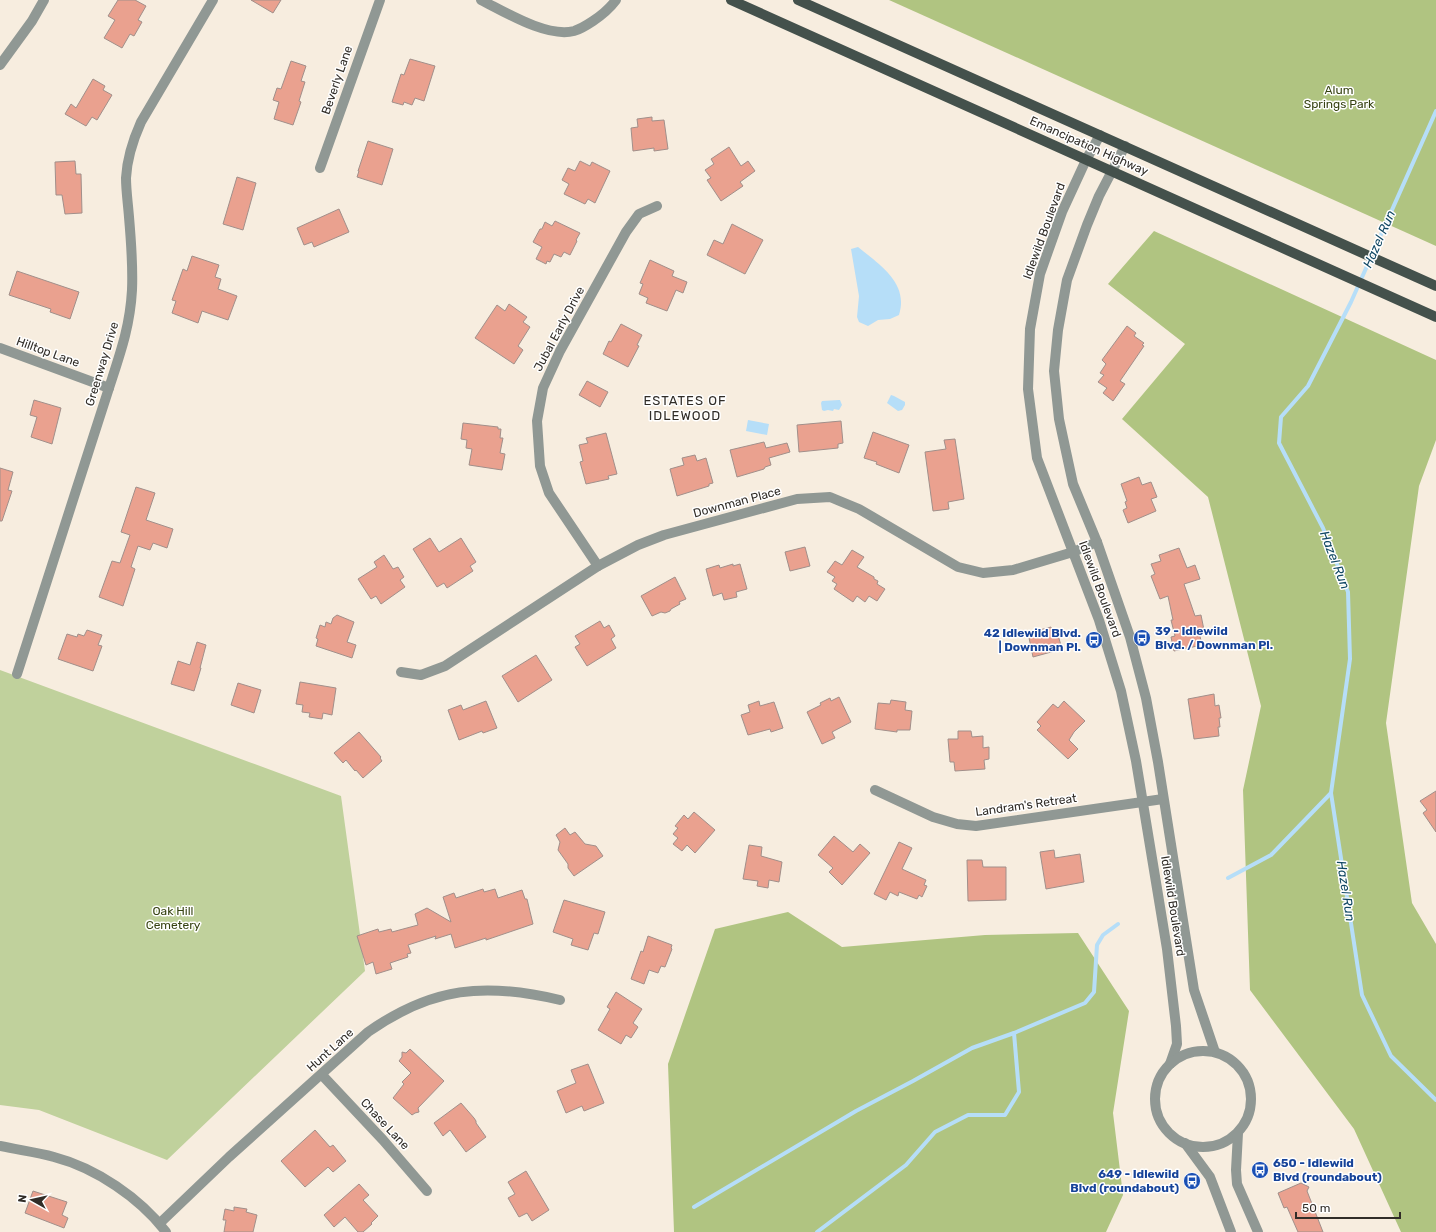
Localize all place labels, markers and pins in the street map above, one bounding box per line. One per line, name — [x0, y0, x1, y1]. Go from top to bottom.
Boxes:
place label: 39 - Idlewild Blvd. / Downman Pl. — [1155, 624, 1273, 652]
place label: 42 Idlewild Blvd. | Downman Pl. — [984, 626, 1081, 654]
bus stop icon: 39 - Idlewild Blvd. / Downman Pl. — [1132, 628, 1152, 648]
bus stop icon: 42 Idlewild Blvd. | Downman Pl. — [1084, 630, 1104, 650]
place label: 650 - Idlewild Blvd (roundabout) — [1273, 1156, 1382, 1184]
bus stop icon: 650 - Idlewild Blvd (roundabout) — [1250, 1160, 1270, 1180]
place label: 649 - Idlewild Blvd (roundabout) — [1070, 1167, 1179, 1195]
bus stop icon: 649 - Idlewild Blvd (roundabout) — [1182, 1171, 1202, 1191]

